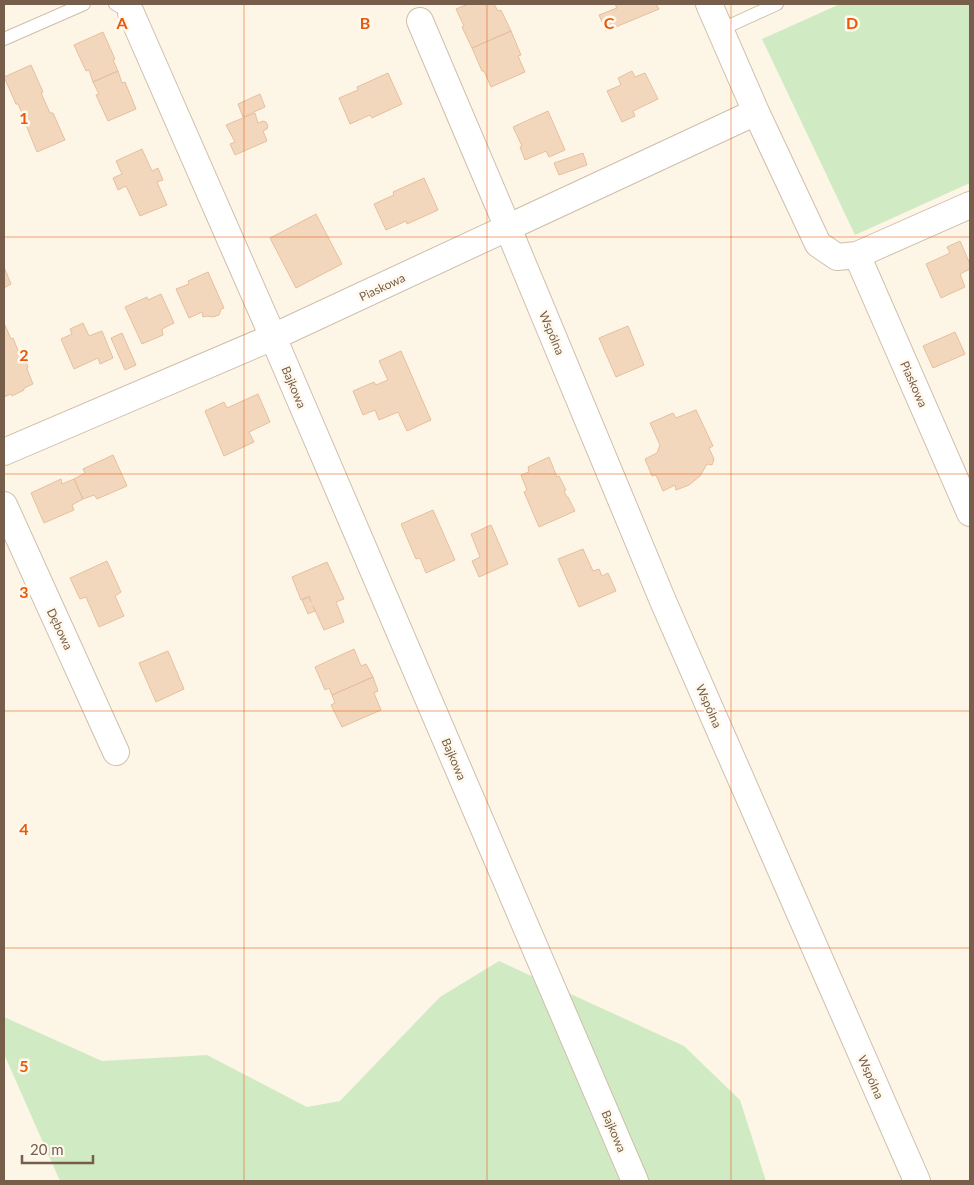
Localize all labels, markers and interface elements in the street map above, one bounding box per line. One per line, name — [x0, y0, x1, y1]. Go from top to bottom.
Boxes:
text: A — [115, 13, 128, 32]
text: B — [360, 13, 370, 32]
text: C — [604, 13, 615, 32]
text: D — [846, 13, 858, 32]
text: 1 — [19, 108, 29, 127]
street label: Piaskowa — [357, 270, 407, 304]
street label: Wspólna — [536, 309, 568, 357]
text: 2 — [19, 345, 29, 364]
street label: Piaskowa — [897, 359, 931, 409]
street label: Bajkowa — [278, 364, 310, 410]
text: 3 — [19, 582, 29, 601]
street label: Dębowa — [44, 606, 76, 652]
street label: Wspólna — [693, 682, 725, 730]
street label: Bajkowa — [438, 736, 470, 782]
text: 4 — [19, 819, 29, 838]
street label: Wspólna — [855, 1053, 887, 1101]
text: 5 — [19, 1056, 29, 1075]
street label: Bajkowa — [598, 1108, 630, 1154]
scale bar — [22, 1132, 94, 1164]
text: 20 m — [30, 1140, 64, 1158]

